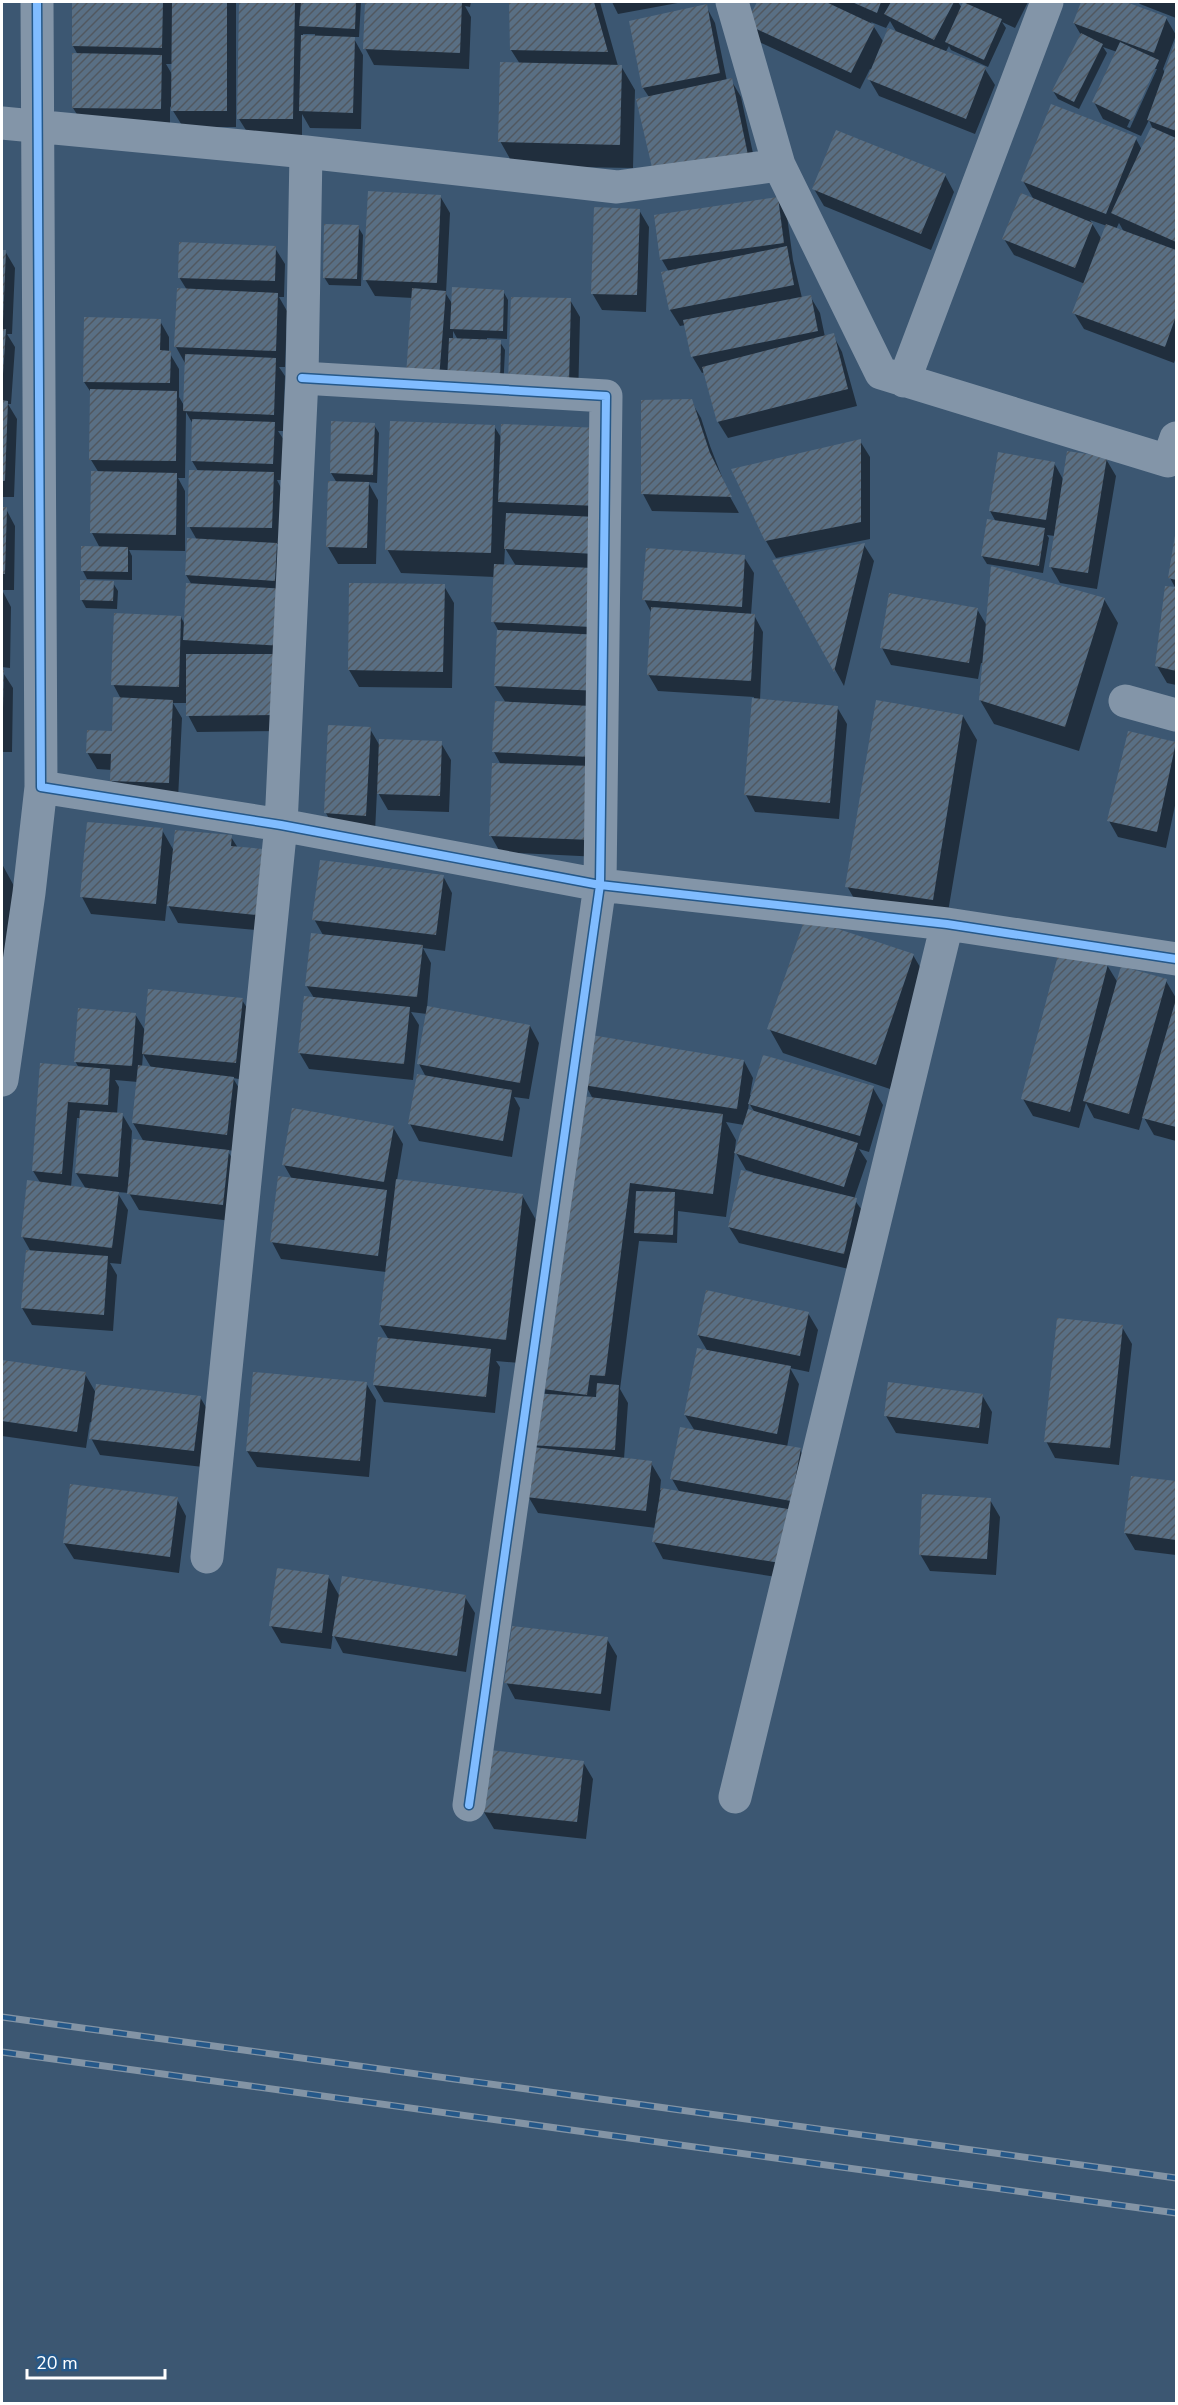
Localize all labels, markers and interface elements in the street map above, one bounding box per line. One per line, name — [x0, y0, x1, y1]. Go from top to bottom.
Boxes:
scale bar — [27, 2342, 165, 2380]
text: 20 m — [36, 2351, 78, 2375]

